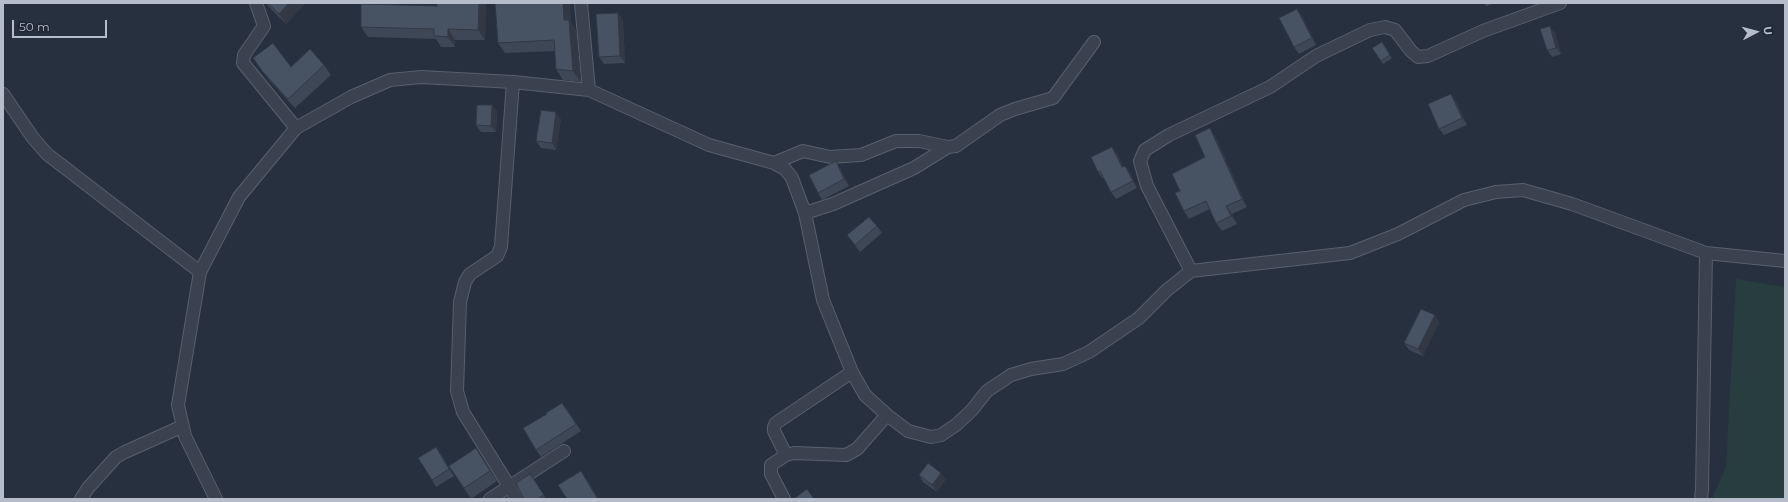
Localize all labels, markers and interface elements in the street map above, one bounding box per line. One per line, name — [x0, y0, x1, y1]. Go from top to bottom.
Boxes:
scale bar — [14, 12, 109, 38]
north arrow — [1736, 12, 1776, 52]
text: 50 m — [19, 19, 50, 34]
text: U — [1761, 26, 1775, 36]

